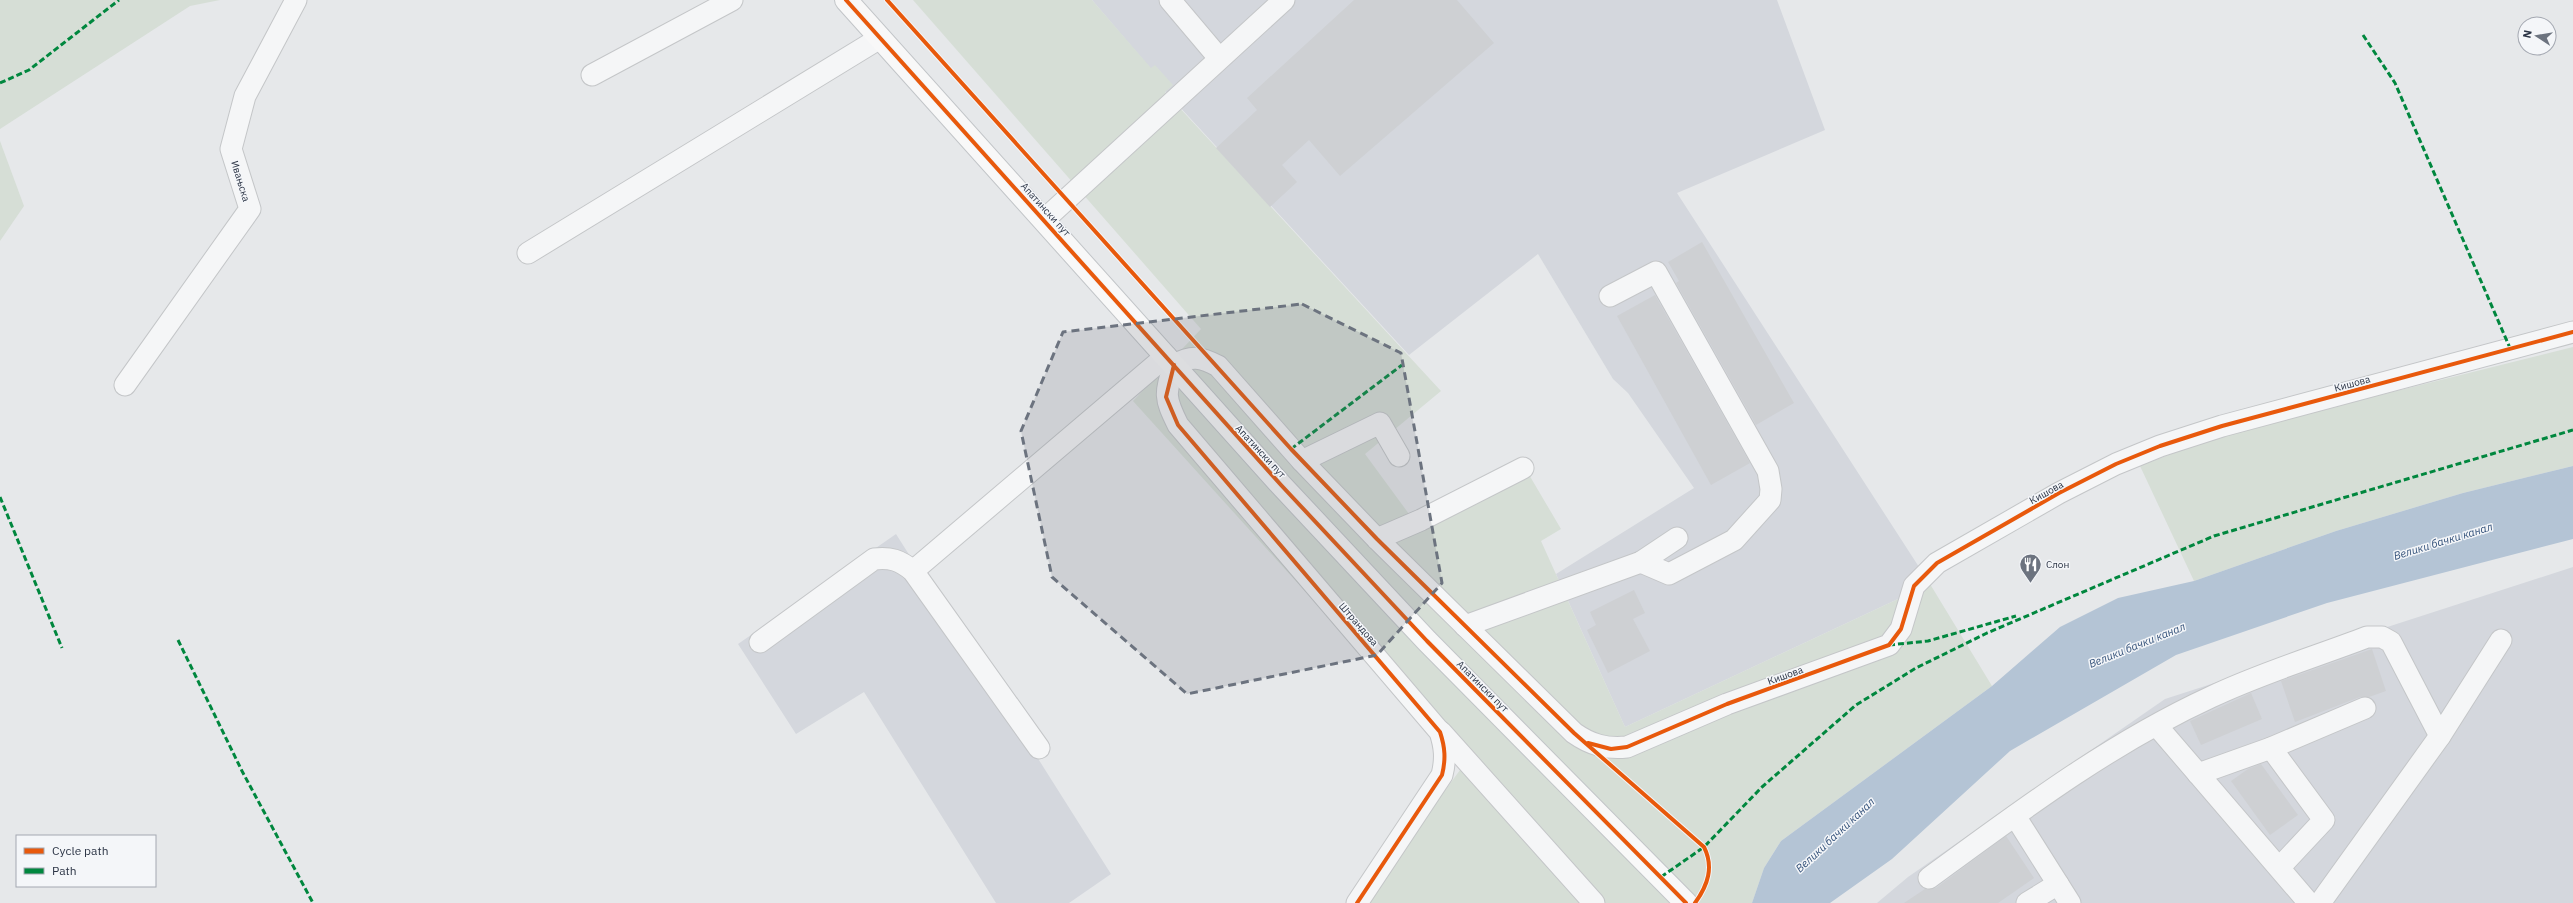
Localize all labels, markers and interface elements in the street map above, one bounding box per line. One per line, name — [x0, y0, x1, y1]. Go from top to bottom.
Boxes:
north arrow — [2517, 16, 2557, 56]
text: N — [2520, 29, 2535, 39]
street label: Ивањска — [228, 159, 253, 204]
street label: Апатински пут — [1018, 180, 1073, 239]
street label: Кишова — [2333, 372, 2372, 395]
street label: Апатински пут — [1233, 422, 1289, 481]
street label: Кишова — [2027, 478, 2066, 507]
water label: Велики бачки канал — [2392, 519, 2494, 563]
restaurant icon: Слон — [2017, 551, 2043, 584]
place label: Слон — [2046, 558, 2069, 571]
street label: Штрандова — [1336, 600, 1382, 649]
water label: Велики бачки канал — [2087, 619, 2187, 671]
street label: Апатински пут — [1454, 658, 1511, 715]
street label: Кишова — [1766, 663, 1805, 688]
water label: Велики бачки канал — [1793, 795, 1878, 875]
legend — [16, 835, 156, 887]
text: Cycle path — [52, 843, 109, 858]
text: Path — [52, 863, 77, 878]

